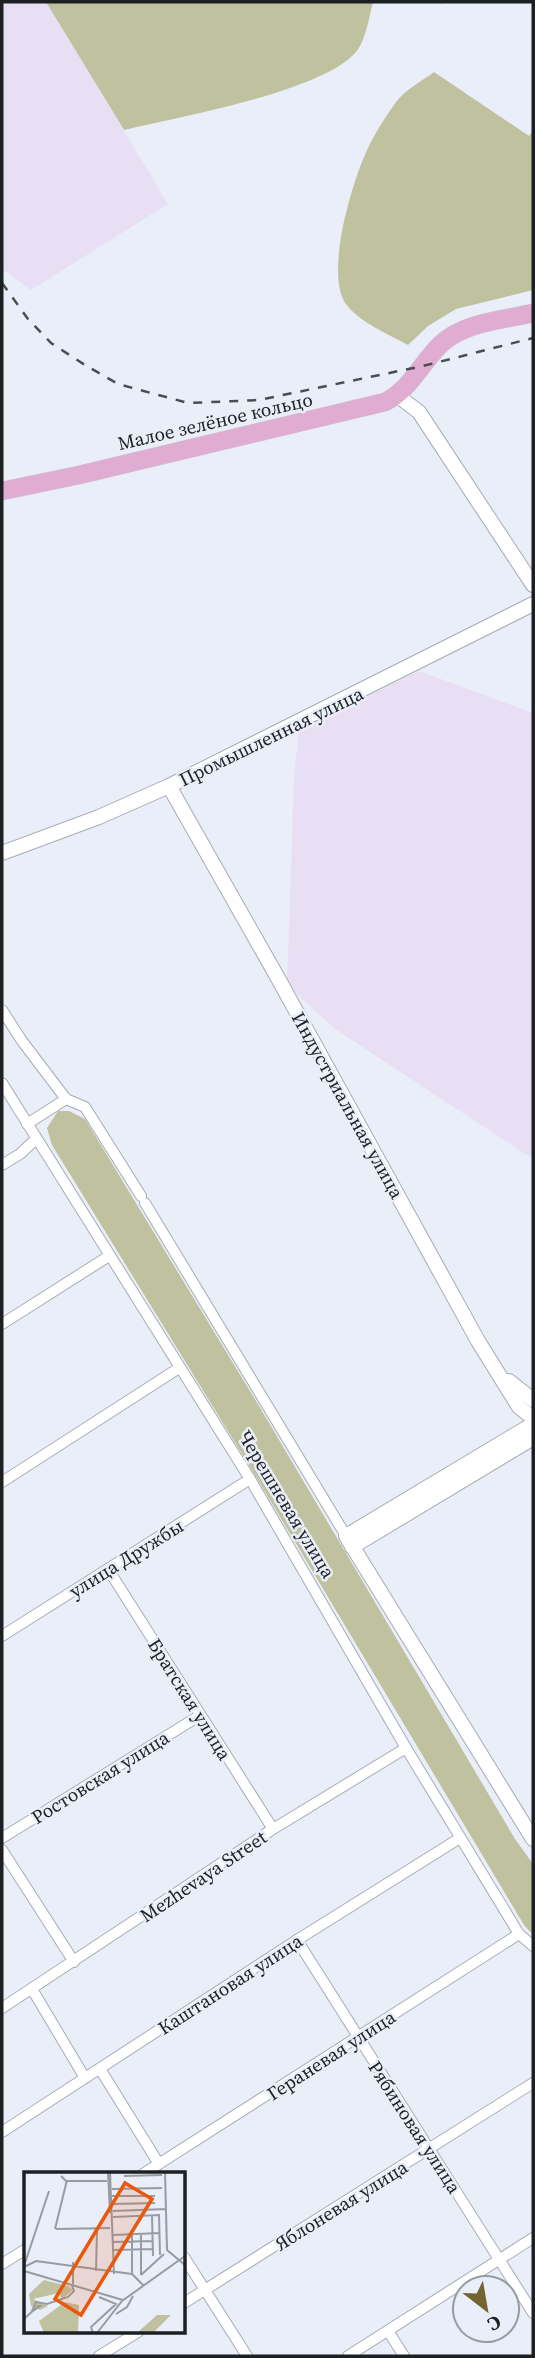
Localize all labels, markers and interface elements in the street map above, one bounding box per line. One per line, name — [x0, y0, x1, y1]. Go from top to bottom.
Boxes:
street label: Малое зелёное кольцо — [115, 386, 315, 456]
street label: Промышленная улица — [174, 680, 368, 792]
street label: Индустриальная улица — [286, 1007, 410, 1203]
street label: Черешневая улица — [232, 1425, 342, 1583]
street label: улица Дружбы — [64, 1512, 188, 1604]
street label: Братская улица — [142, 1633, 238, 1765]
street label: Ростовская улица — [26, 1724, 174, 1830]
street label: Mezhevaya Street — [135, 1824, 272, 1928]
street label: Каштановая улица — [153, 1927, 308, 2040]
street label: Гераневая улица — [262, 2003, 401, 2106]
street label: Рябиновая улица — [362, 2056, 468, 2199]
street label: Яблоневая улица — [270, 2153, 413, 2256]
inset map — [24, 2172, 186, 2334]
north arrow — [451, 2274, 521, 2344]
text: С — [483, 2309, 507, 2338]

